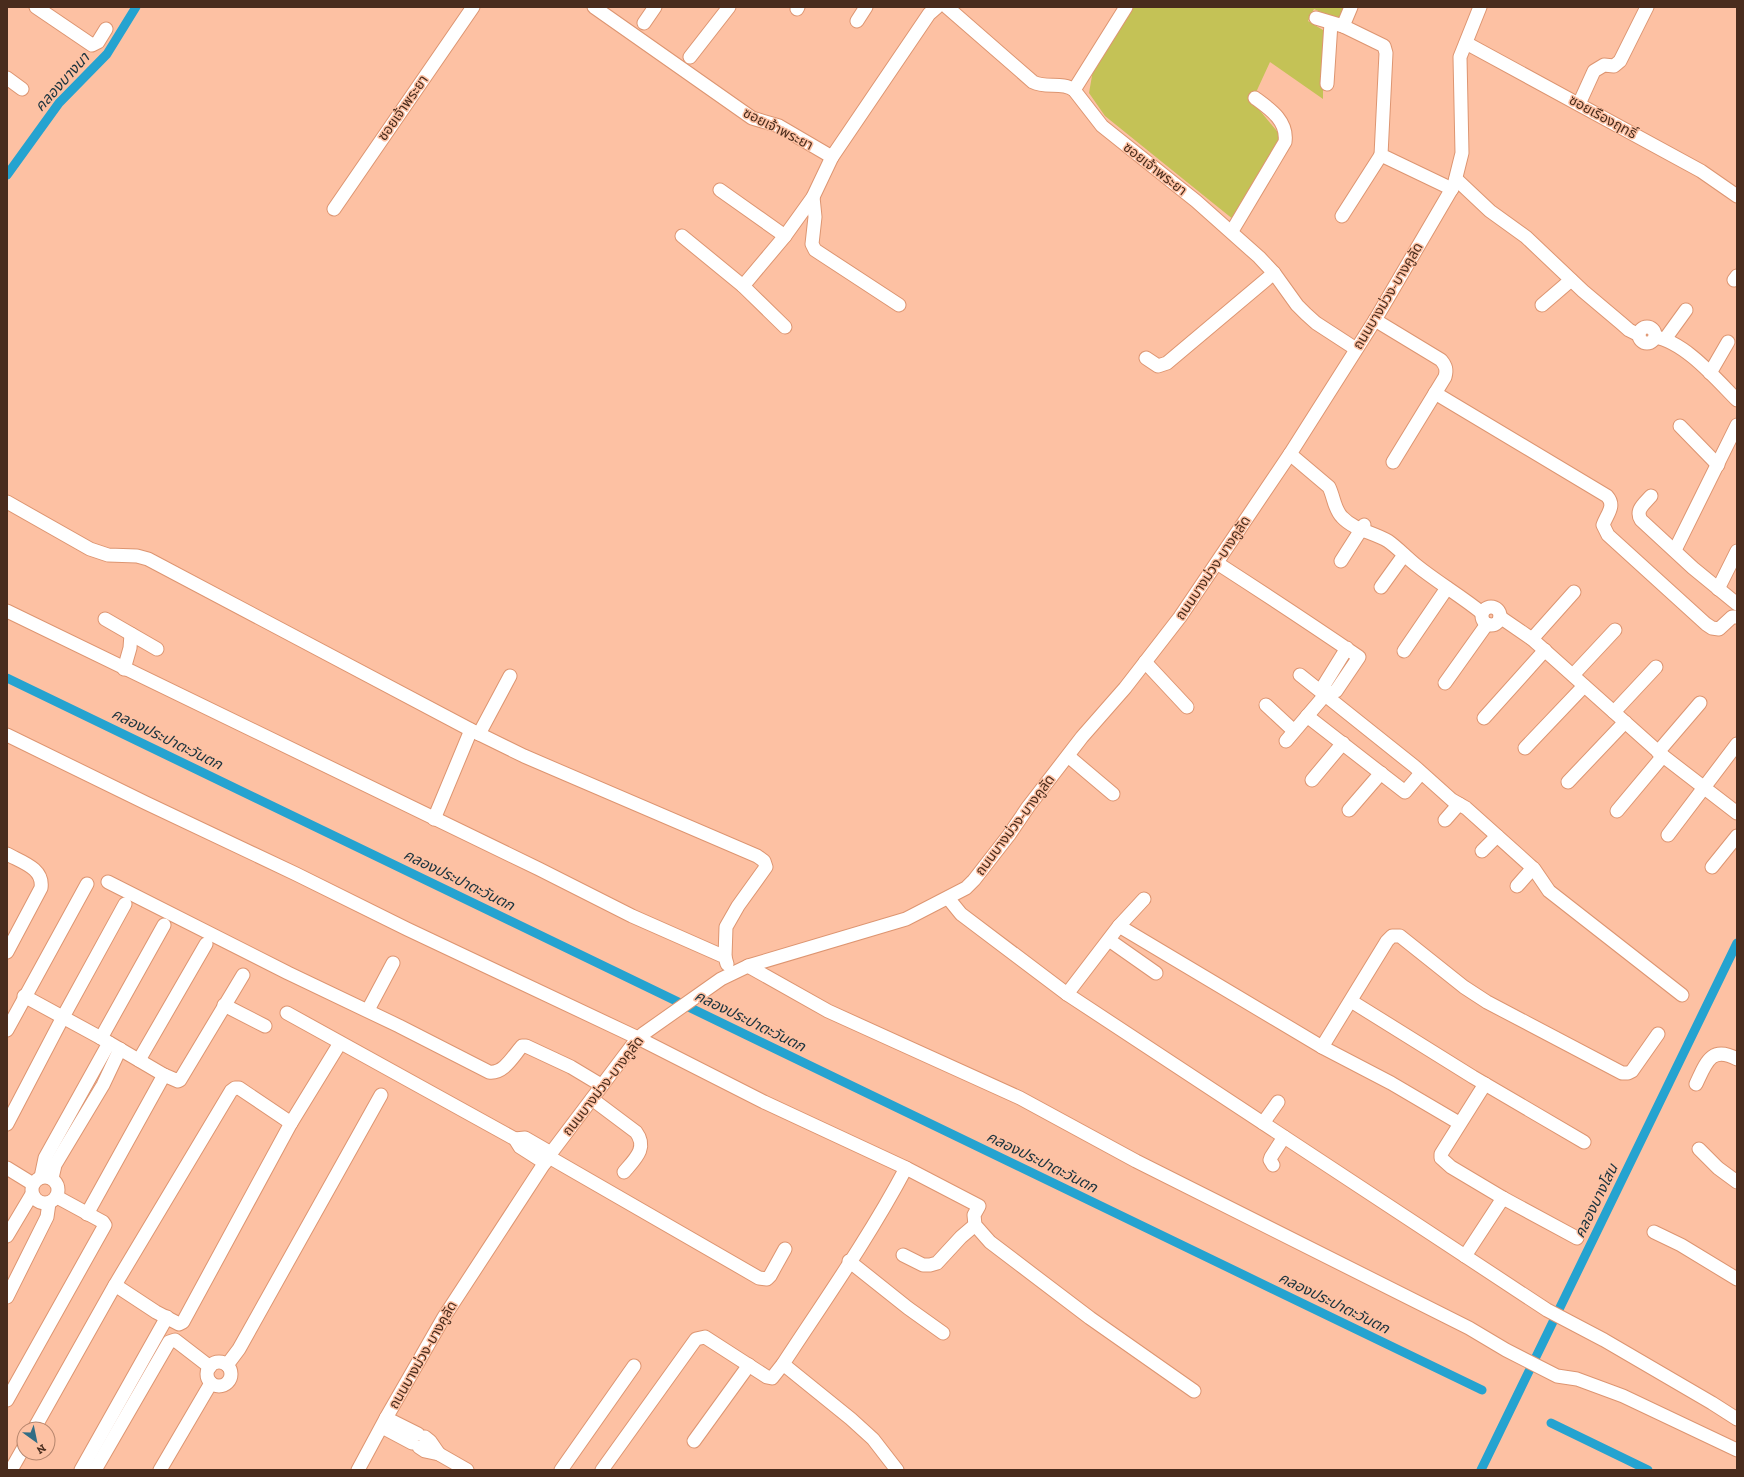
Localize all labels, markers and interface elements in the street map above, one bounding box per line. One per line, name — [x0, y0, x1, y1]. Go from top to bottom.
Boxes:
water label: คลองบางนา — [31, 48, 94, 115]
street label: ซอยเจ้าพระยา — [374, 72, 432, 144]
street label: ซอยเรืองฤทธิ์ — [1566, 91, 1640, 143]
street label: ซอยเจ้าพระยา — [740, 104, 816, 154]
street label: ซอยเจ้าพระยา — [1120, 139, 1190, 199]
street label: ถนนบางม่วง-บางคูลัด — [1349, 239, 1427, 353]
street label: ถนนบางม่วง-บางคูลัด — [1172, 513, 1254, 623]
water label: คลองประปาตะวันตก — [109, 704, 226, 774]
street label: ถนนบางม่วง-บางคูลัด — [972, 771, 1058, 879]
water label: คลองประปาตะวันตก — [401, 845, 518, 915]
water label: คลองประปาตะวันตก — [692, 986, 809, 1056]
street label: ถนนบางม่วง-บางคูลัด — [559, 1033, 647, 1139]
water label: คลองประปาตะวันตก — [984, 1127, 1101, 1197]
water label: คลองบางโสน — [1570, 1160, 1622, 1241]
water label: คลองประปาตะวันตก — [1276, 1268, 1393, 1338]
street label: ถนนบางม่วง-บางคูลัด — [385, 1298, 461, 1412]
north arrow — [16, 1421, 56, 1461]
text: N — [34, 1441, 48, 1457]

